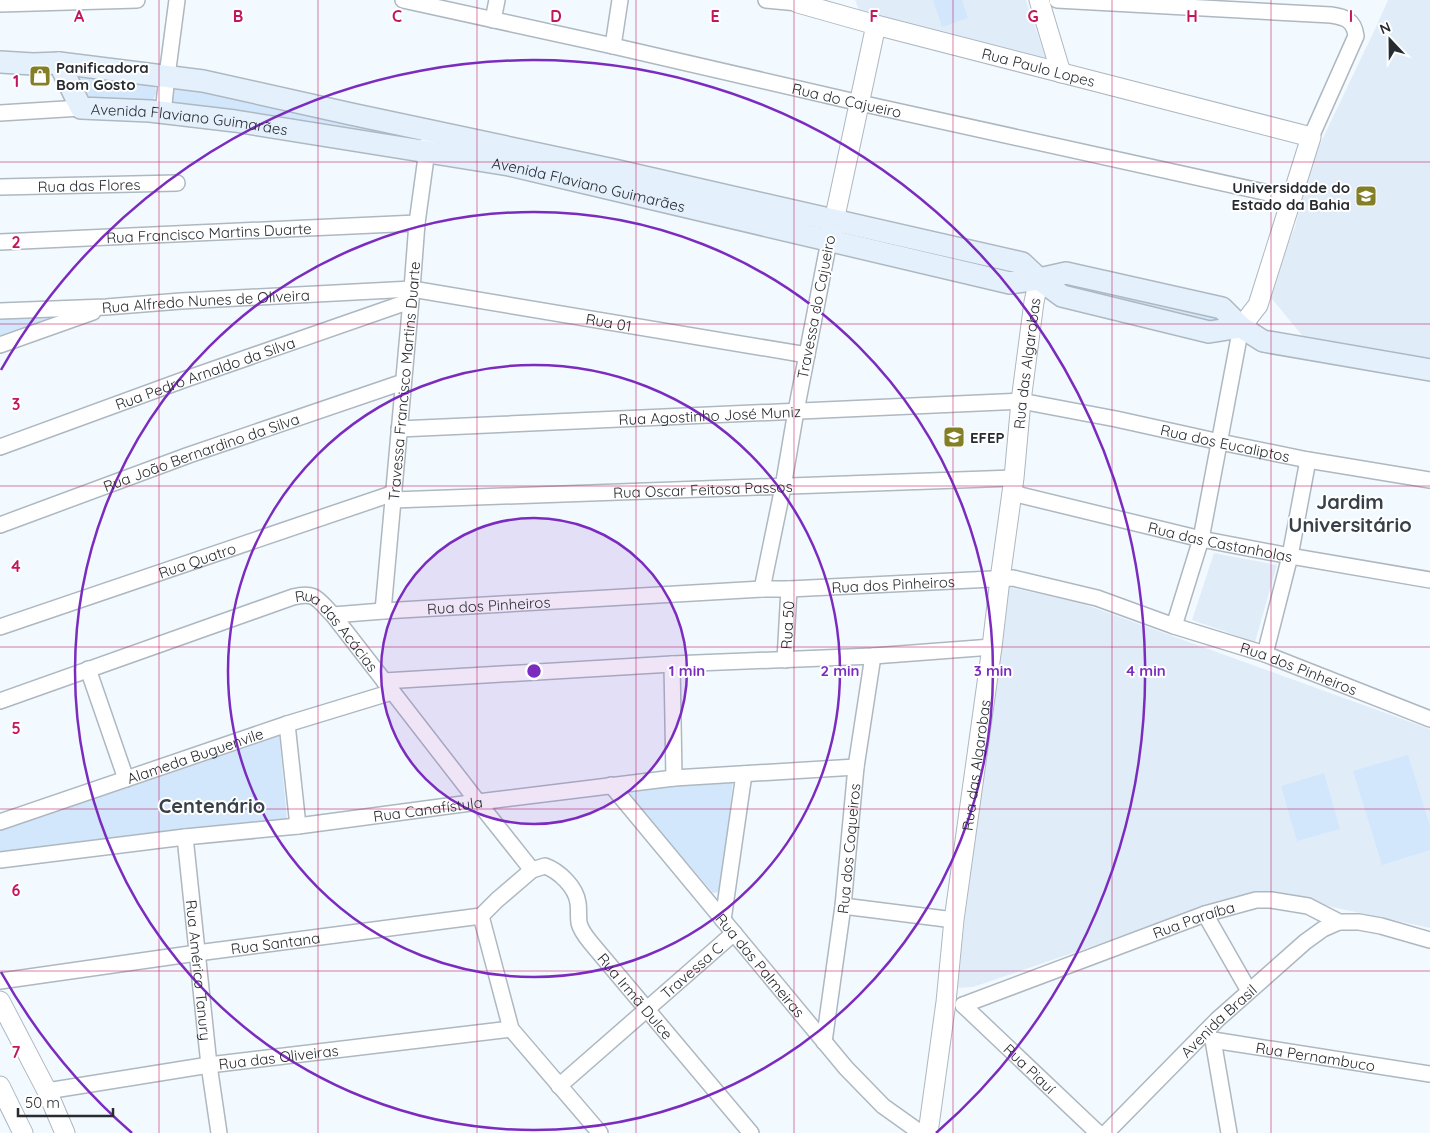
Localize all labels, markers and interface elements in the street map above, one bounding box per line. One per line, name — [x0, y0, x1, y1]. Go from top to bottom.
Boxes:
text: A — [74, 6, 85, 26]
text: B — [233, 6, 243, 26]
text: C — [392, 6, 402, 26]
text: D — [550, 6, 562, 26]
text: E — [710, 6, 720, 26]
text: F — [870, 6, 879, 26]
text: G — [1027, 6, 1039, 26]
text: H — [1186, 6, 1198, 26]
text: I — [1349, 6, 1353, 26]
north arrow — [1365, 15, 1415, 65]
text: N — [1377, 18, 1393, 38]
street label: Rua Paulo Lopes — [980, 43, 1097, 91]
place label: Panificadora Bom Gosto — [56, 58, 149, 94]
shop icon: Panificadora Bom Gosto — [28, 64, 52, 88]
text: 1 — [13, 71, 19, 91]
street label: Rua do Cajueiro — [790, 78, 903, 121]
street label: Avenida Flaviano Guimarães — [90, 99, 289, 139]
street label: Avenida Flaviano Guimarães — [490, 153, 687, 216]
street label: Rua das Flores — [37, 174, 141, 196]
place label: Universidade do Estado da Bahia — [1232, 178, 1350, 214]
school or university icon: Universidade do Estado da Bahia — [1354, 184, 1378, 208]
street label: Rua Francisco Martins Duarte — [106, 218, 312, 247]
text: 2 — [11, 232, 21, 252]
street label: Travessa do Cajueiro — [793, 233, 839, 381]
street label: Travessa Francisco Martins Duarte — [383, 260, 424, 501]
street label: Rua Alfredo Nunes de Oliveira — [101, 285, 310, 317]
street label: Rua das Algarobas — [1009, 296, 1044, 430]
street label: Rua 01 — [584, 309, 633, 335]
street label: Rua Pedro Arnaldo da Silva — [112, 332, 297, 414]
text: 3 — [12, 394, 20, 414]
street label: Rua Agostinho José Muniz — [618, 401, 801, 429]
street label: Rua João Bernardino da Silva — [100, 409, 302, 496]
street label: Rua dos Eucaliptos — [1159, 420, 1291, 466]
school or university icon: EFEP — [942, 425, 966, 449]
place label: EFEP — [970, 428, 1005, 447]
street label: Rua Oscar Feitosa Passos — [613, 476, 793, 502]
district label: Jardim Universitário — [1288, 489, 1412, 537]
street label: Rua das Castanholas — [1146, 517, 1294, 566]
street label: Rua Quatro — [156, 538, 238, 582]
text: 4 — [11, 556, 21, 576]
street label: Rua dos Pinheiros — [831, 571, 955, 596]
street label: Rua das Acácias — [293, 585, 383, 675]
street label: Rua dos Pinheiros — [426, 592, 551, 618]
street label: Rua 50 — [776, 600, 798, 650]
street label: Rua dos Pinheiros — [1238, 637, 1360, 699]
text: 1 min — [669, 661, 705, 680]
text: 2 min — [820, 661, 860, 680]
text: 3 min — [974, 661, 1012, 680]
text: 4 min — [1126, 661, 1166, 680]
centre of rings — [525, 662, 543, 680]
street label: Rua das Algarobas — [957, 698, 994, 832]
text: 5 — [11, 718, 21, 738]
street label: Alameda Buguenvile — [124, 723, 266, 787]
street label: Rua dos Coqueiros — [833, 783, 864, 915]
street label: Rua Canafístula — [372, 792, 484, 825]
district label: Centenário — [159, 793, 265, 818]
text: 6 — [12, 880, 21, 900]
street label: Rua Paraíba — [1150, 897, 1237, 942]
street label: Rua Américo Tanury — [182, 899, 216, 1042]
street label: Rua das Palmeiras — [712, 909, 809, 1021]
street label: Rua Santana — [230, 928, 321, 958]
street label: Travessa C — [657, 938, 727, 1002]
street label: Rua Irmã Dulce — [594, 949, 677, 1043]
street label: Avenida Brasil — [1176, 980, 1260, 1061]
street label: Rua Pernambuco — [1254, 1037, 1377, 1075]
street label: Rua Piauí — [1000, 1039, 1060, 1098]
street label: Rua das Oliveiras — [217, 1040, 339, 1073]
text: 7 — [12, 1042, 21, 1062]
scale bar — [18, 1086, 112, 1118]
text: 50 m — [25, 1093, 60, 1112]

